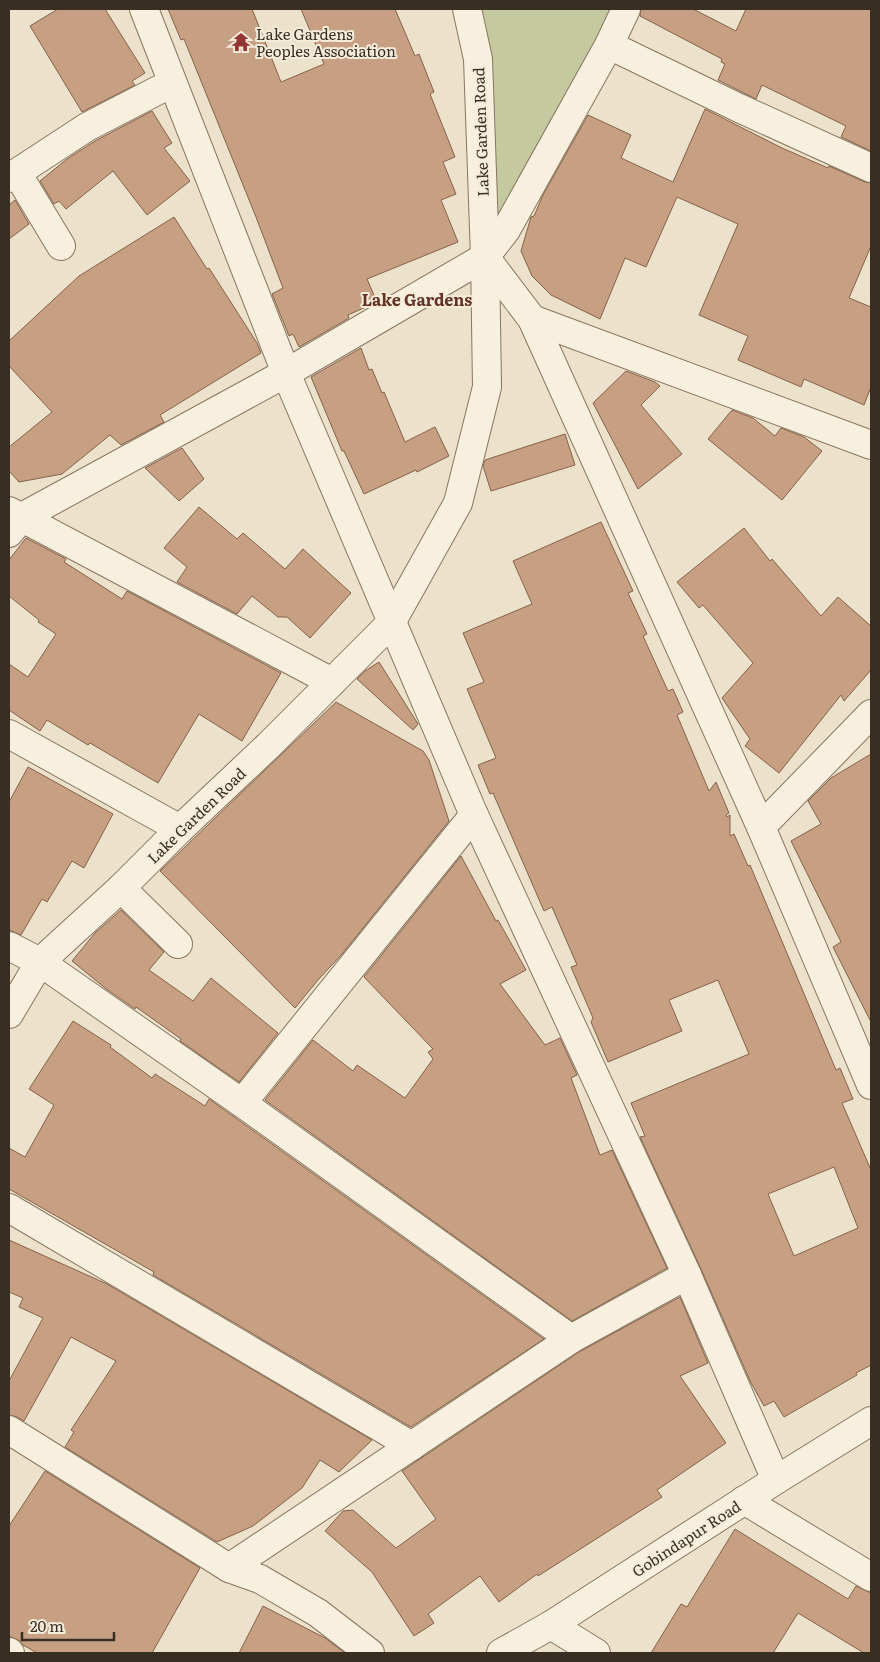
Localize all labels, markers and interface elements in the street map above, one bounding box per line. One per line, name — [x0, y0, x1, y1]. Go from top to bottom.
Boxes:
place label: Lake Gardens Peoples Association — [256, 22, 396, 62]
temple icon: Lake Gardens Peoples Association — [230, 31, 252, 53]
street label: Lake Garden Road — [466, 67, 494, 197]
district label: Lake Gardens — [362, 287, 472, 311]
street label: Lake Garden Road — [141, 762, 251, 868]
street label: Gobindapur Road — [627, 1494, 745, 1582]
scale bar — [22, 1610, 115, 1642]
text: 20 m — [30, 1614, 64, 1637]

